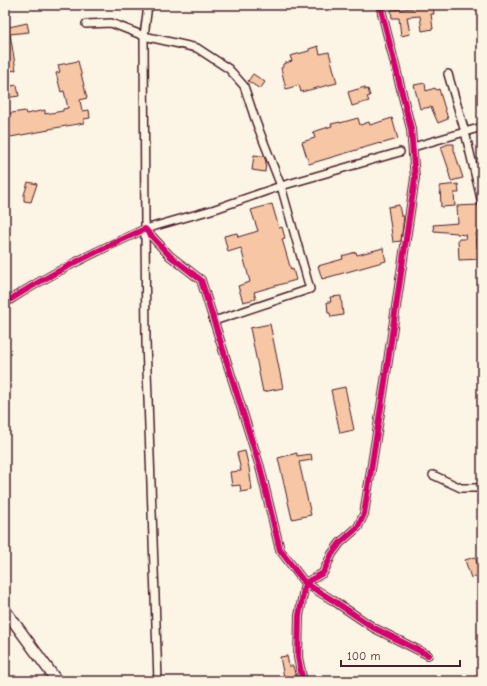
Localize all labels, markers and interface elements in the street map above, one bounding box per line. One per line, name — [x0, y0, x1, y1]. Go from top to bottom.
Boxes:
scale bar — [341, 642, 460, 668]
text: 100 m — [347, 649, 380, 663]

